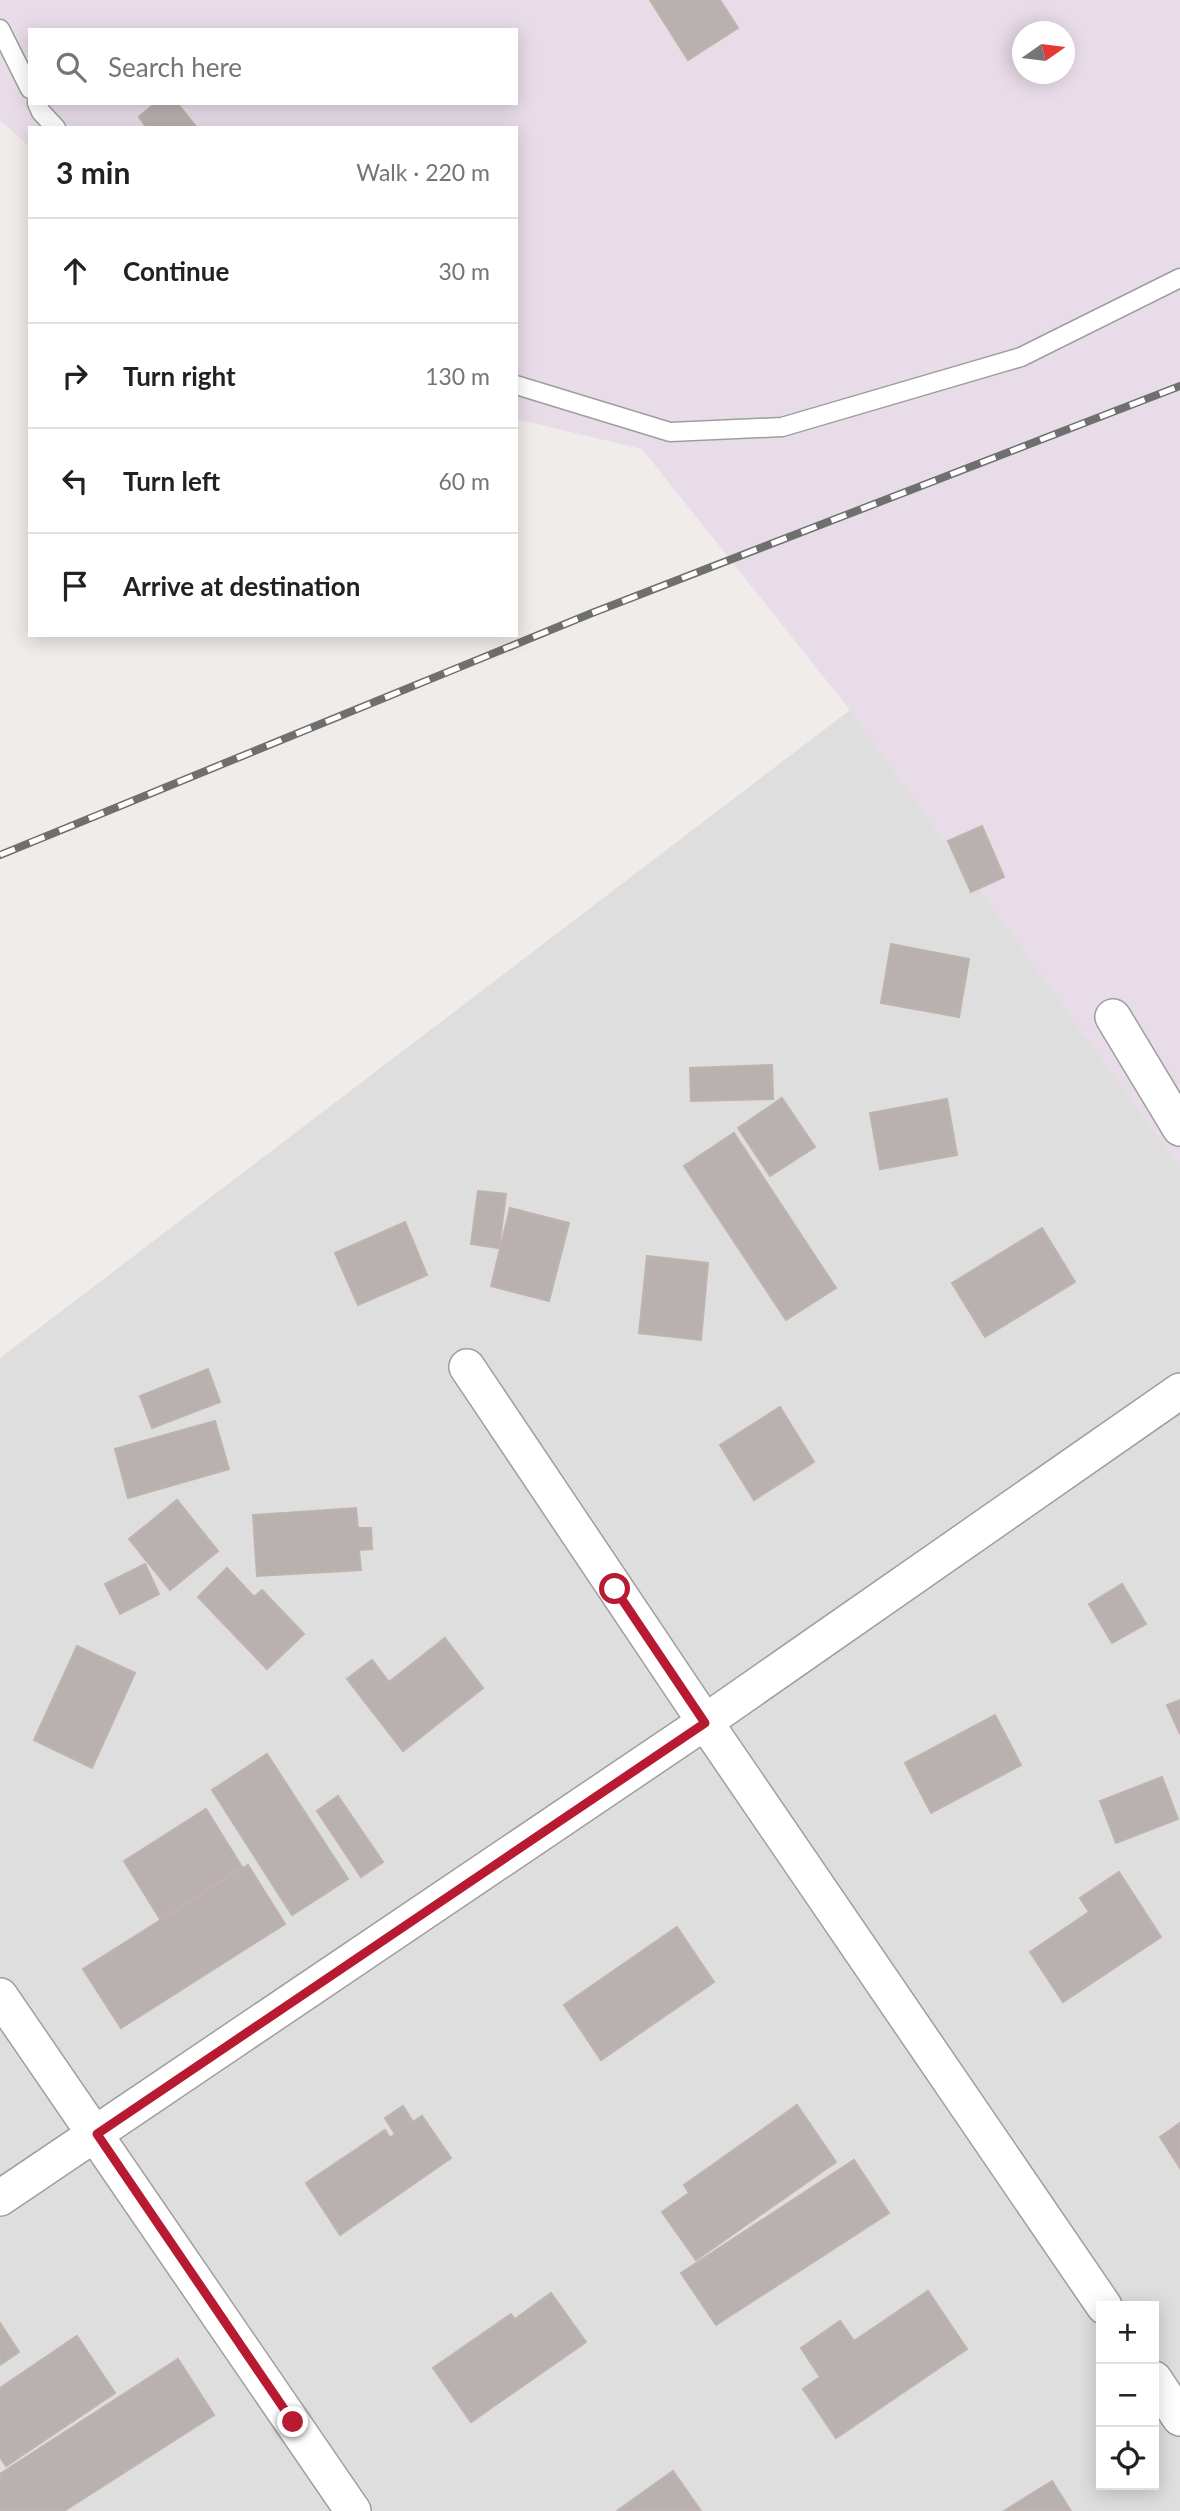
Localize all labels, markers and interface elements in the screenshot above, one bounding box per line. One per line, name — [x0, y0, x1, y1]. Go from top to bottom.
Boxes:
north arrow — [1012, 21, 1075, 84]
search box — [28, 28, 518, 105]
icon: search — [52, 48, 90, 86]
text: Search here — [108, 51, 242, 83]
text: 3 min — [56, 154, 130, 190]
text: Walk · 220 m — [356, 158, 490, 186]
icon: ahead — [56, 252, 94, 290]
text: Continue — [123, 255, 229, 287]
text: 30 m — [439, 257, 490, 285]
icon: right — [56, 357, 94, 395]
text: Turn right — [123, 360, 236, 392]
text: 130 m — [425, 362, 490, 390]
icon: left — [56, 462, 94, 500]
text: Turn left — [123, 465, 220, 497]
text: 60 m — [439, 467, 490, 495]
icon: arrive — [56, 567, 94, 605]
text: Arrive at destination — [123, 570, 360, 602]
route start — [599, 1573, 630, 1604]
map controls — [1096, 2301, 1159, 2490]
button: + — [1096, 2301, 1159, 2364]
button: − — [1096, 2364, 1159, 2427]
route end — [277, 2406, 308, 2437]
button: locate — [1096, 2427, 1159, 2490]

